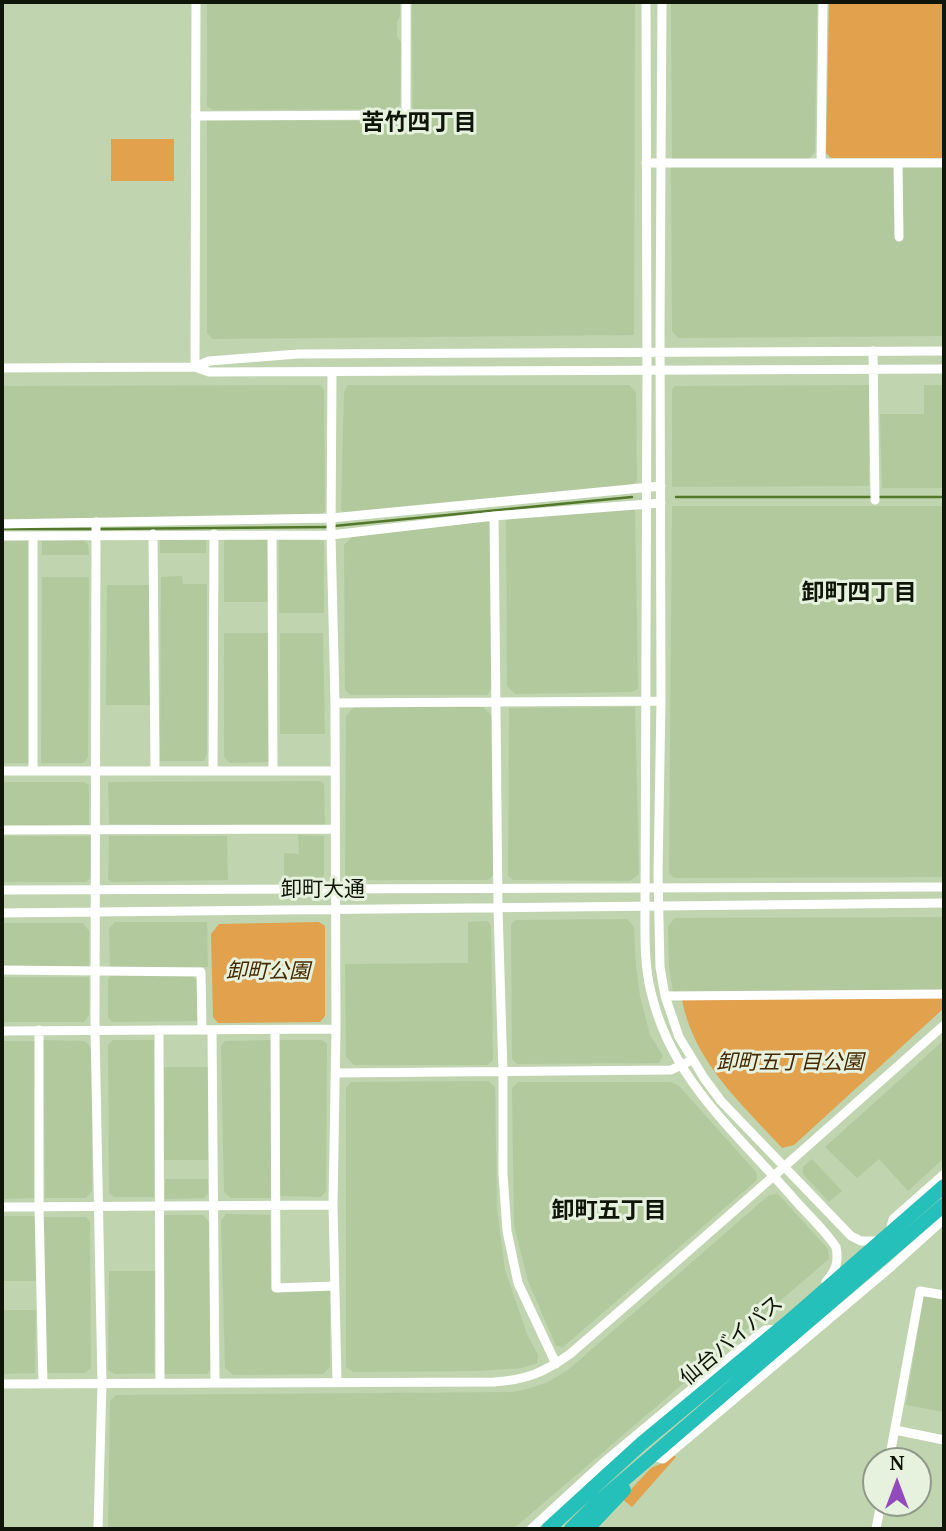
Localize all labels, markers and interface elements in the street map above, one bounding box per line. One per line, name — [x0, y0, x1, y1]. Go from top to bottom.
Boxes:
district label: 苦竹四丁目 — [362, 109, 476, 137]
district label: 卸町四丁目 — [802, 579, 916, 607]
street label: 卸町大通 — [281, 877, 365, 903]
park label: 卸町公園 — [226, 959, 310, 985]
park label: 卸町五丁目公園 — [717, 1050, 863, 1076]
district label: 卸町五丁目 — [552, 1197, 666, 1225]
street label: 仙台バイパス — [676, 1291, 788, 1391]
north arrow — [862, 1447, 932, 1517]
text: N — [890, 1450, 904, 1476]

